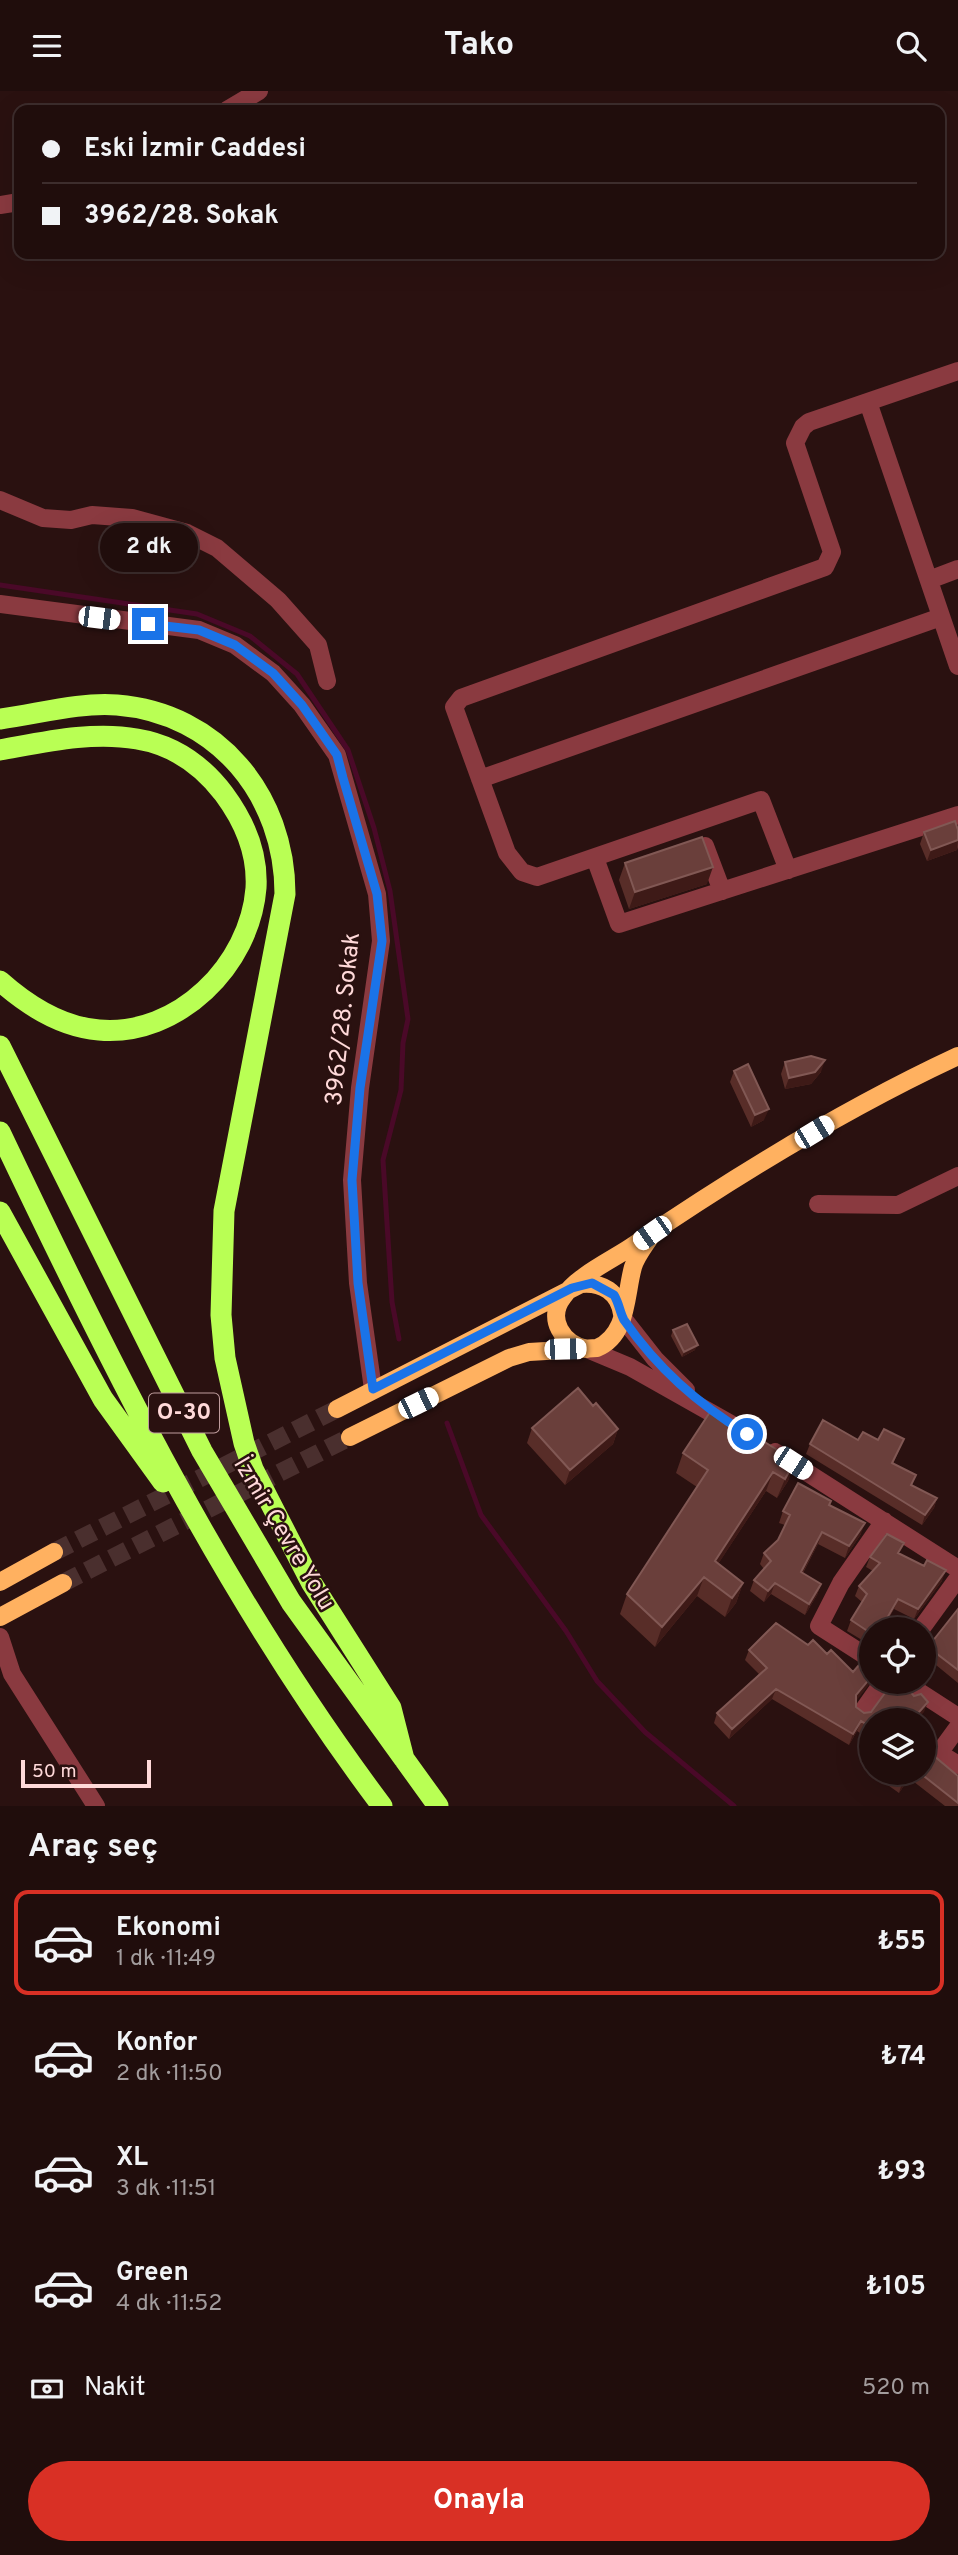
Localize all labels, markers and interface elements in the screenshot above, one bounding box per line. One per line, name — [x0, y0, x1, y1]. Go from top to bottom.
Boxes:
text: Tako — [444, 26, 514, 66]
icon: menu — [28, 27, 66, 65]
icon: search — [892, 27, 930, 65]
text: Eski İzmir Caddesi — [84, 133, 306, 166]
text: 3962/28. Sokak — [84, 200, 279, 233]
callout: 2 dk — [99, 523, 197, 571]
text: 2 dk — [126, 533, 172, 562]
car — [77, 605, 122, 631]
route end — [132, 608, 164, 640]
street label: 3962/28. Sokak — [320, 931, 368, 1107]
car — [791, 1112, 838, 1152]
car — [629, 1212, 676, 1254]
car — [544, 1338, 587, 1360]
car — [395, 1384, 442, 1422]
road number: O-30 — [149, 1393, 219, 1433]
route start — [731, 1418, 763, 1450]
car — [770, 1443, 817, 1483]
street label: İzmir Çevre Yolu — [225, 1451, 341, 1616]
map controls — [859, 1617, 936, 1785]
button: locate — [859, 1617, 936, 1694]
button: layers — [859, 1708, 936, 1785]
scale bar — [21, 1757, 150, 1789]
text: 50 m — [32, 1760, 77, 1784]
text: Araç seç — [28, 1828, 158, 1868]
icon: car — [32, 1911, 95, 1974]
text: Ekonomi — [116, 1912, 221, 1945]
text: ₺55 — [877, 1926, 926, 1959]
text: 1 dk · 11:49 — [116, 1945, 216, 1974]
icon: car — [32, 2026, 95, 2089]
text: Konfor — [116, 2027, 197, 2060]
text: ₺74 — [880, 2041, 926, 2074]
text: 2 dk · 11:50 — [116, 2060, 223, 2089]
icon: car — [32, 2141, 95, 2204]
text: XL — [116, 2142, 148, 2175]
text: ₺93 — [877, 2156, 926, 2189]
text: 3 dk · 11:51 — [116, 2175, 216, 2204]
icon: car — [32, 2256, 95, 2319]
text: Green — [116, 2257, 189, 2290]
text: ₺105 — [866, 2271, 926, 2304]
text: 4 dk · 11:52 — [116, 2290, 222, 2319]
icon: cash — [28, 2370, 66, 2408]
text: Nakit — [84, 2372, 146, 2405]
text: 520 m — [862, 2374, 930, 2403]
button: Onayla — [28, 2461, 930, 2541]

